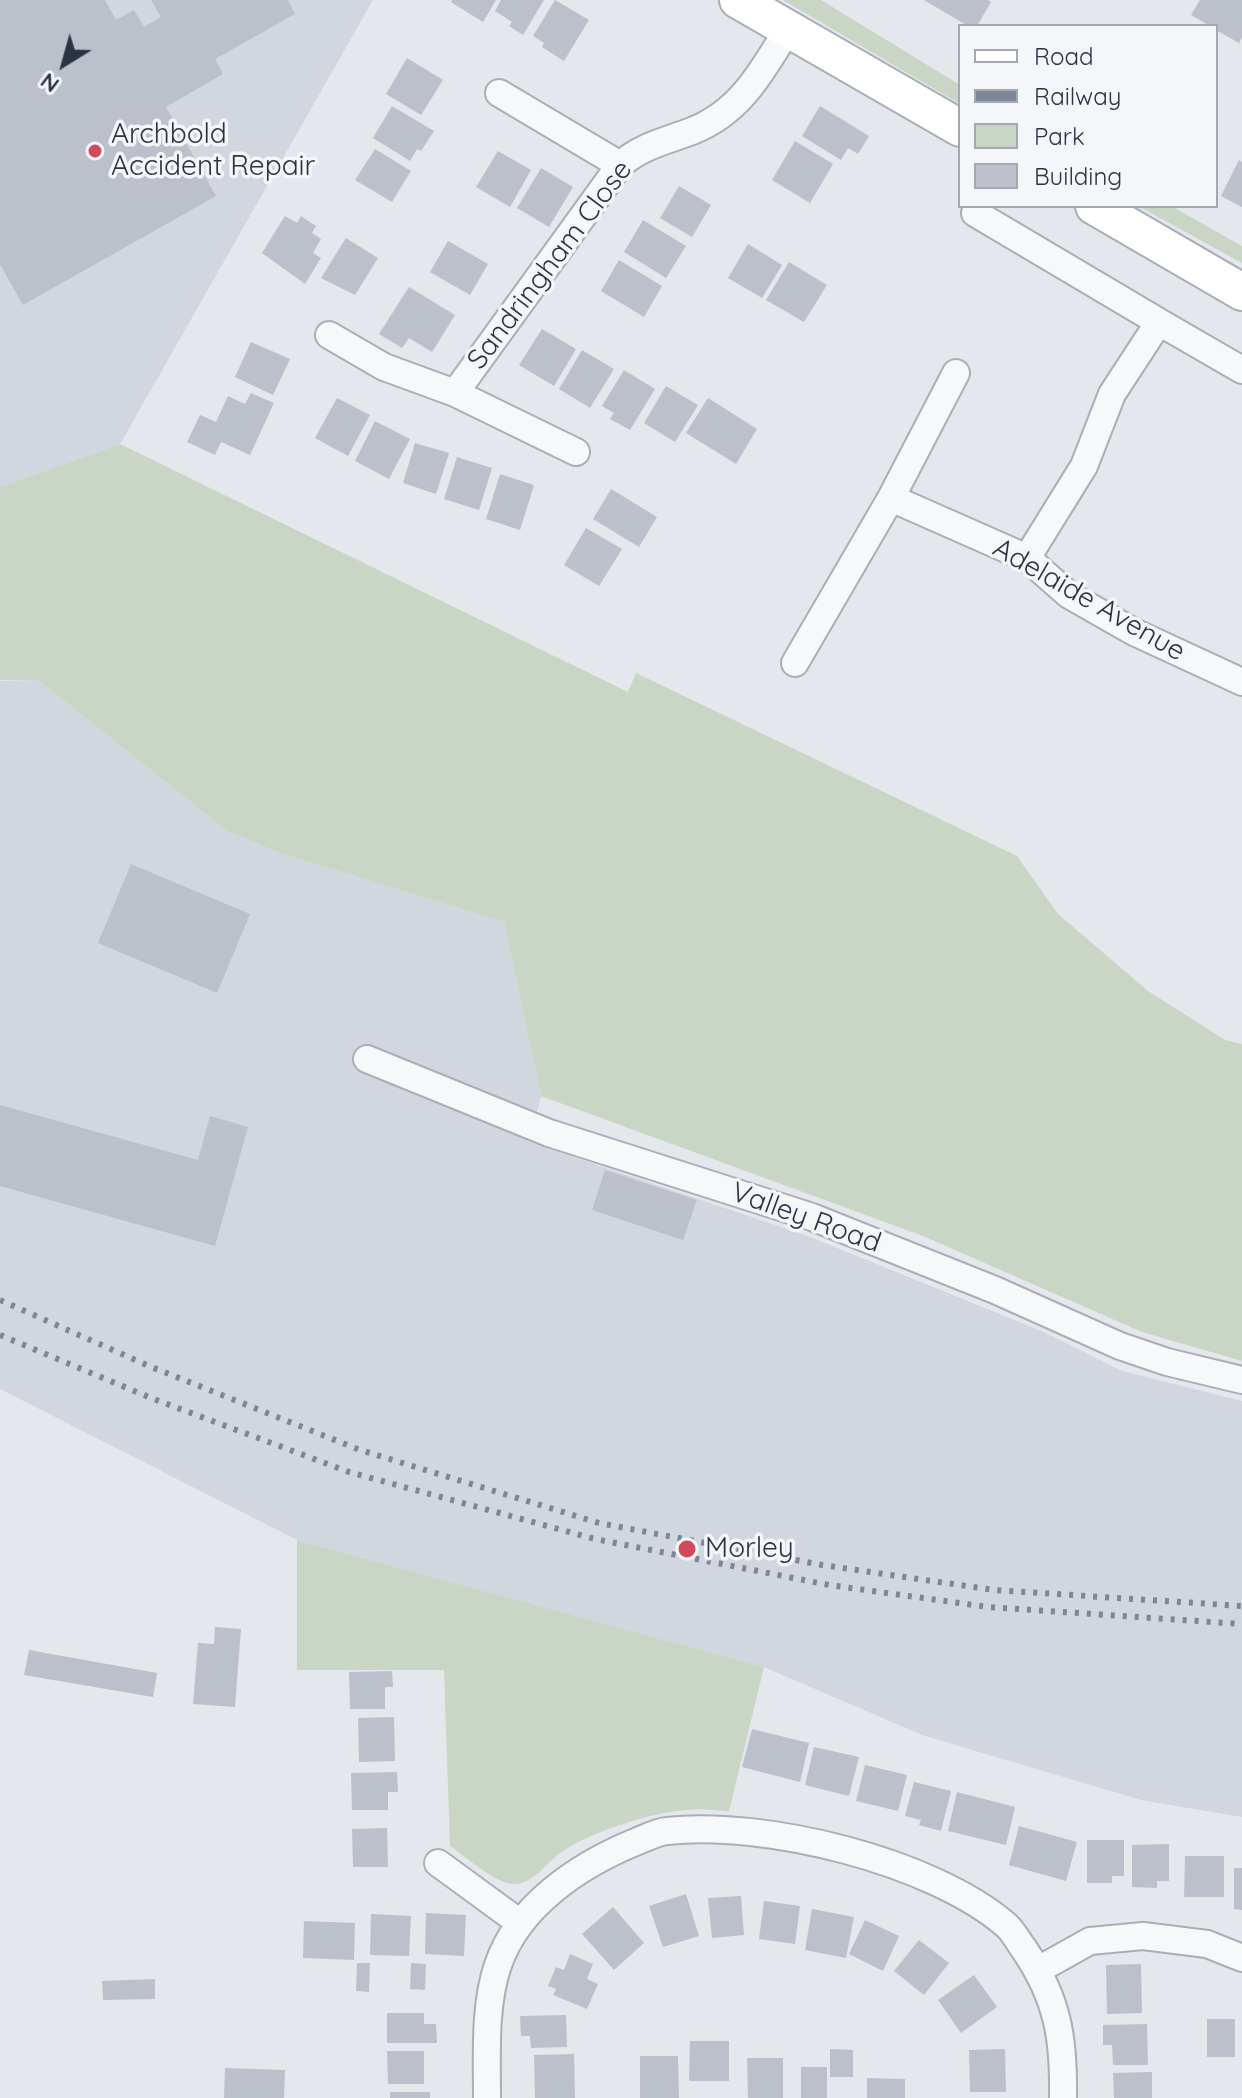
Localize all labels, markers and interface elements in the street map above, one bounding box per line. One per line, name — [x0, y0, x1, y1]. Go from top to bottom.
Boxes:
north arrow — [24, 24, 104, 104]
legend — [958, 24, 1218, 208]
text: Road — [1034, 41, 1094, 71]
text: N — [35, 67, 64, 99]
text: Railway — [1034, 81, 1121, 111]
place label: Archbold Accident Repair — [111, 118, 315, 184]
text: Park — [1034, 121, 1085, 151]
marker: Archbold Accident Repair — [86, 142, 104, 160]
street label: Sandringham Close — [461, 154, 639, 376]
text: Building — [1034, 161, 1122, 191]
street label: Adelaide Avenue — [987, 531, 1191, 669]
street label: Valley Road — [727, 1175, 885, 1261]
place label: Morley — [705, 1532, 794, 1566]
marker: Morley — [676, 1538, 698, 1560]

